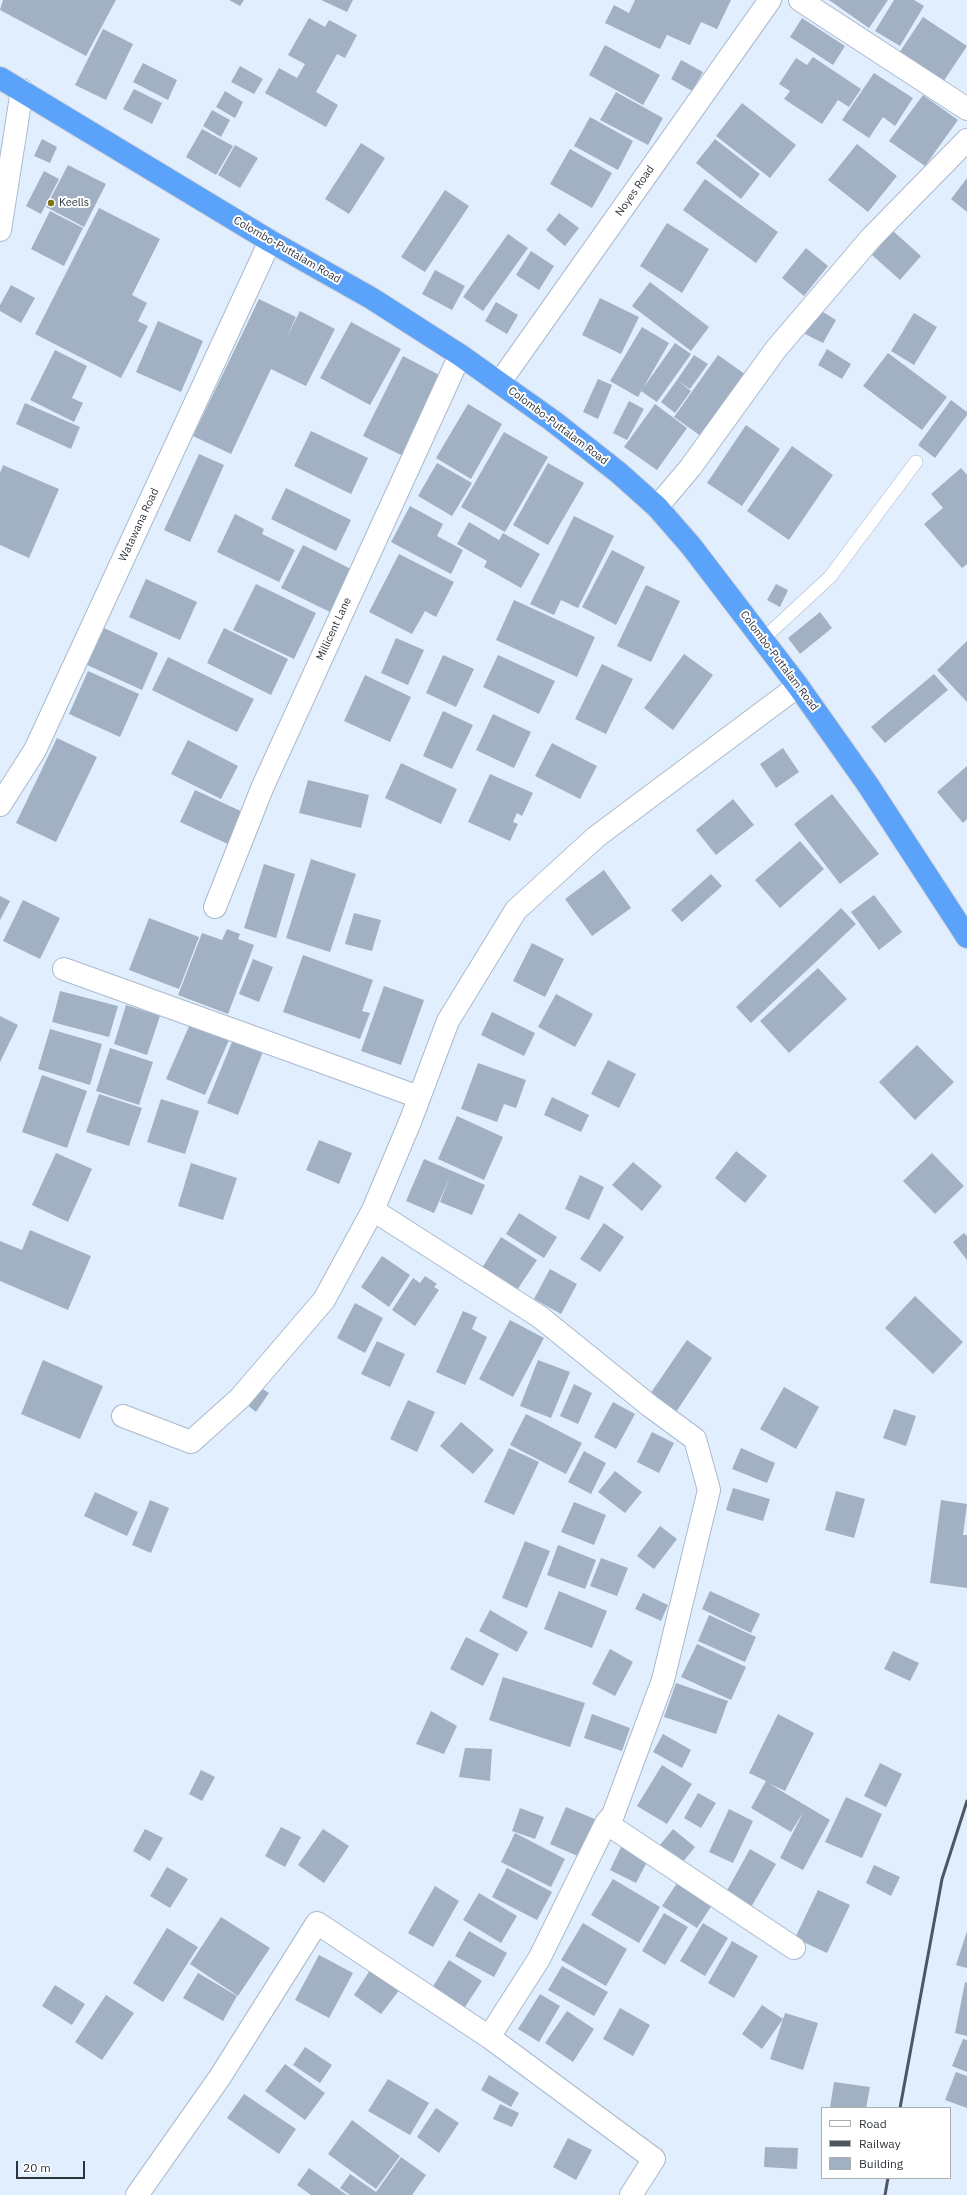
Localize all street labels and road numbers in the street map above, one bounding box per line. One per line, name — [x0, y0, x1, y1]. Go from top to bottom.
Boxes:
street label: Noyes Road — [613, 163, 657, 219]
street label: Colombo-Puttalam Road — [231, 214, 343, 286]
street label: Colombo-Puttalam Road — [505, 384, 611, 468]
street label: Watawana Road — [116, 486, 162, 564]
street label: Millicent Lane — [314, 595, 354, 663]
street label: Colombo-Puttalam Road — [737, 608, 821, 714]

